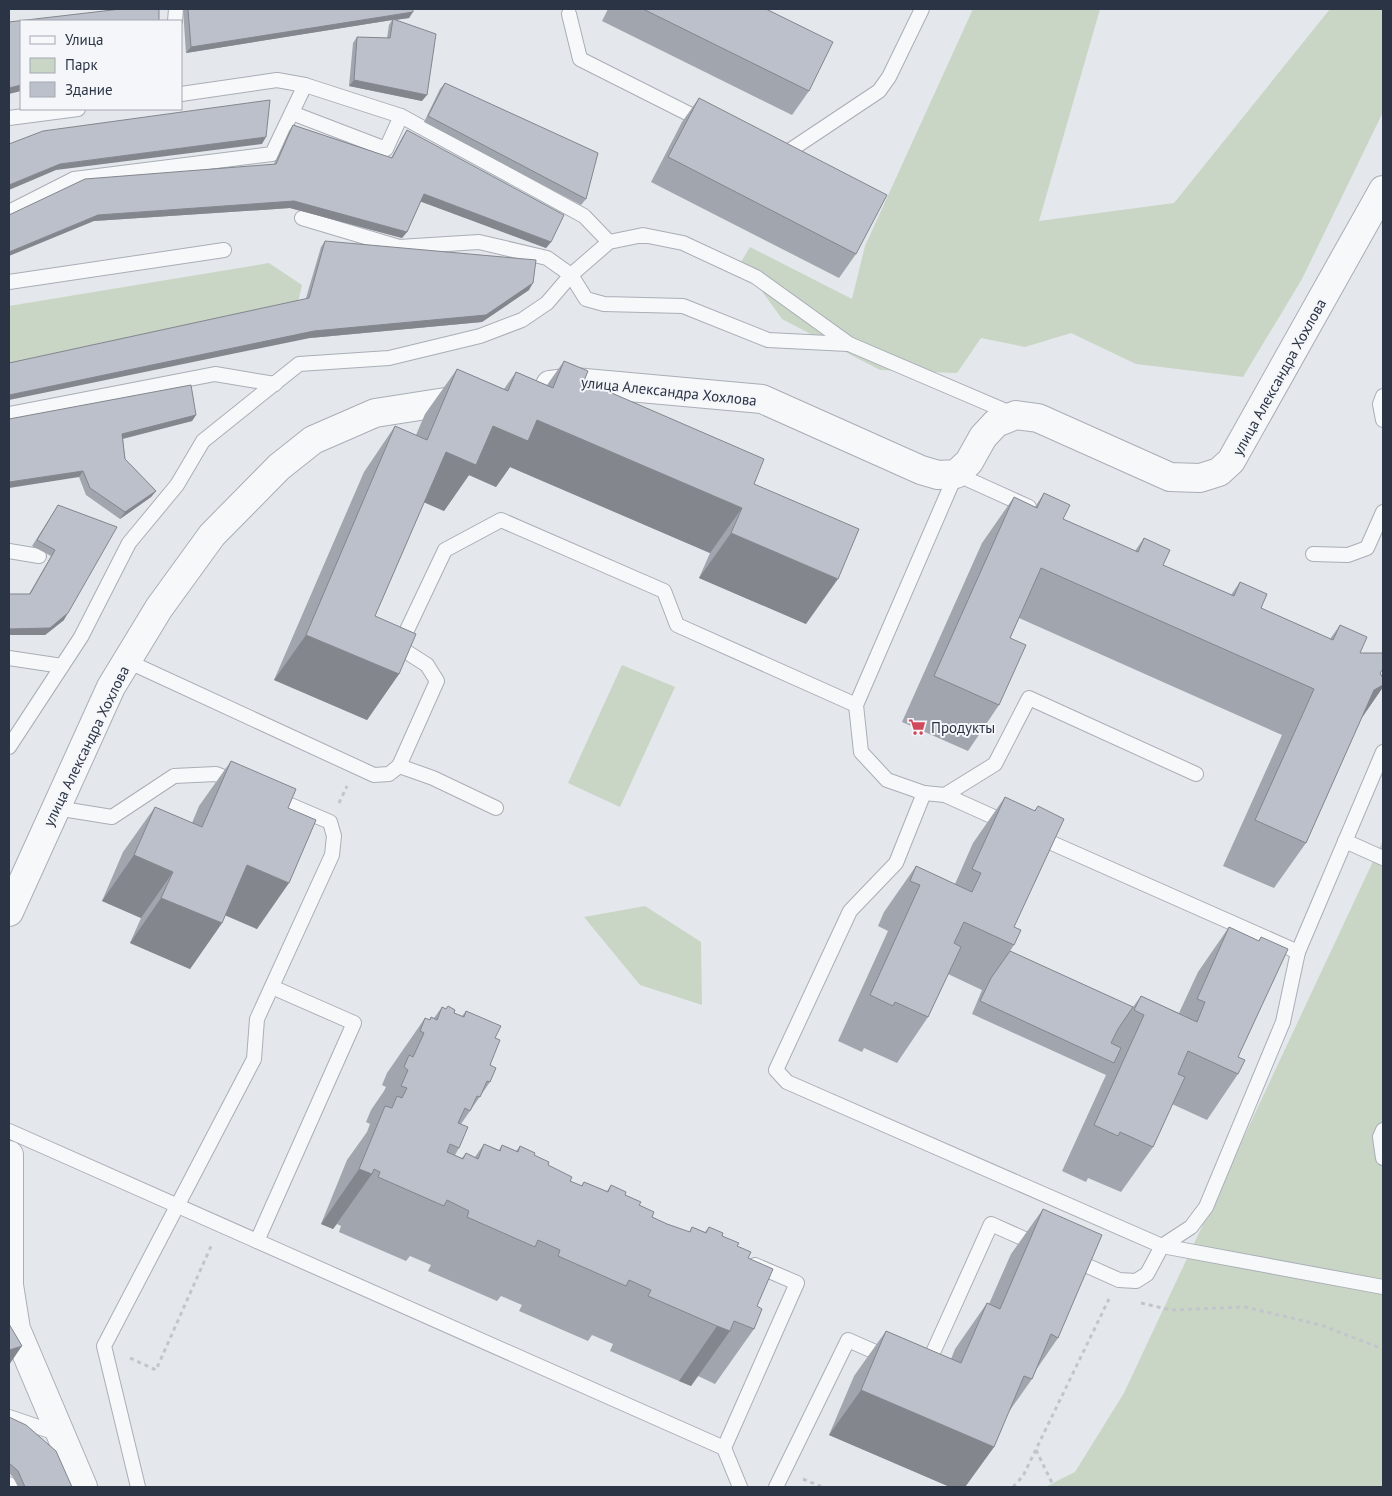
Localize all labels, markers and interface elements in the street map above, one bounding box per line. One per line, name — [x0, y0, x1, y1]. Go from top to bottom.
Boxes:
legend — [20, 20, 182, 110]
text: Улица — [65, 30, 103, 49]
text: Парк — [65, 55, 98, 74]
text: Здание — [65, 80, 113, 99]
street label: улица Александра Хохлова — [1228, 295, 1330, 459]
street label: улица Александра Хохлова — [580, 372, 758, 410]
street label: улица Александра Хохлова — [39, 662, 133, 830]
supermarket icon: Продукты — [907, 717, 927, 737]
place label: Продукты — [931, 718, 995, 737]

